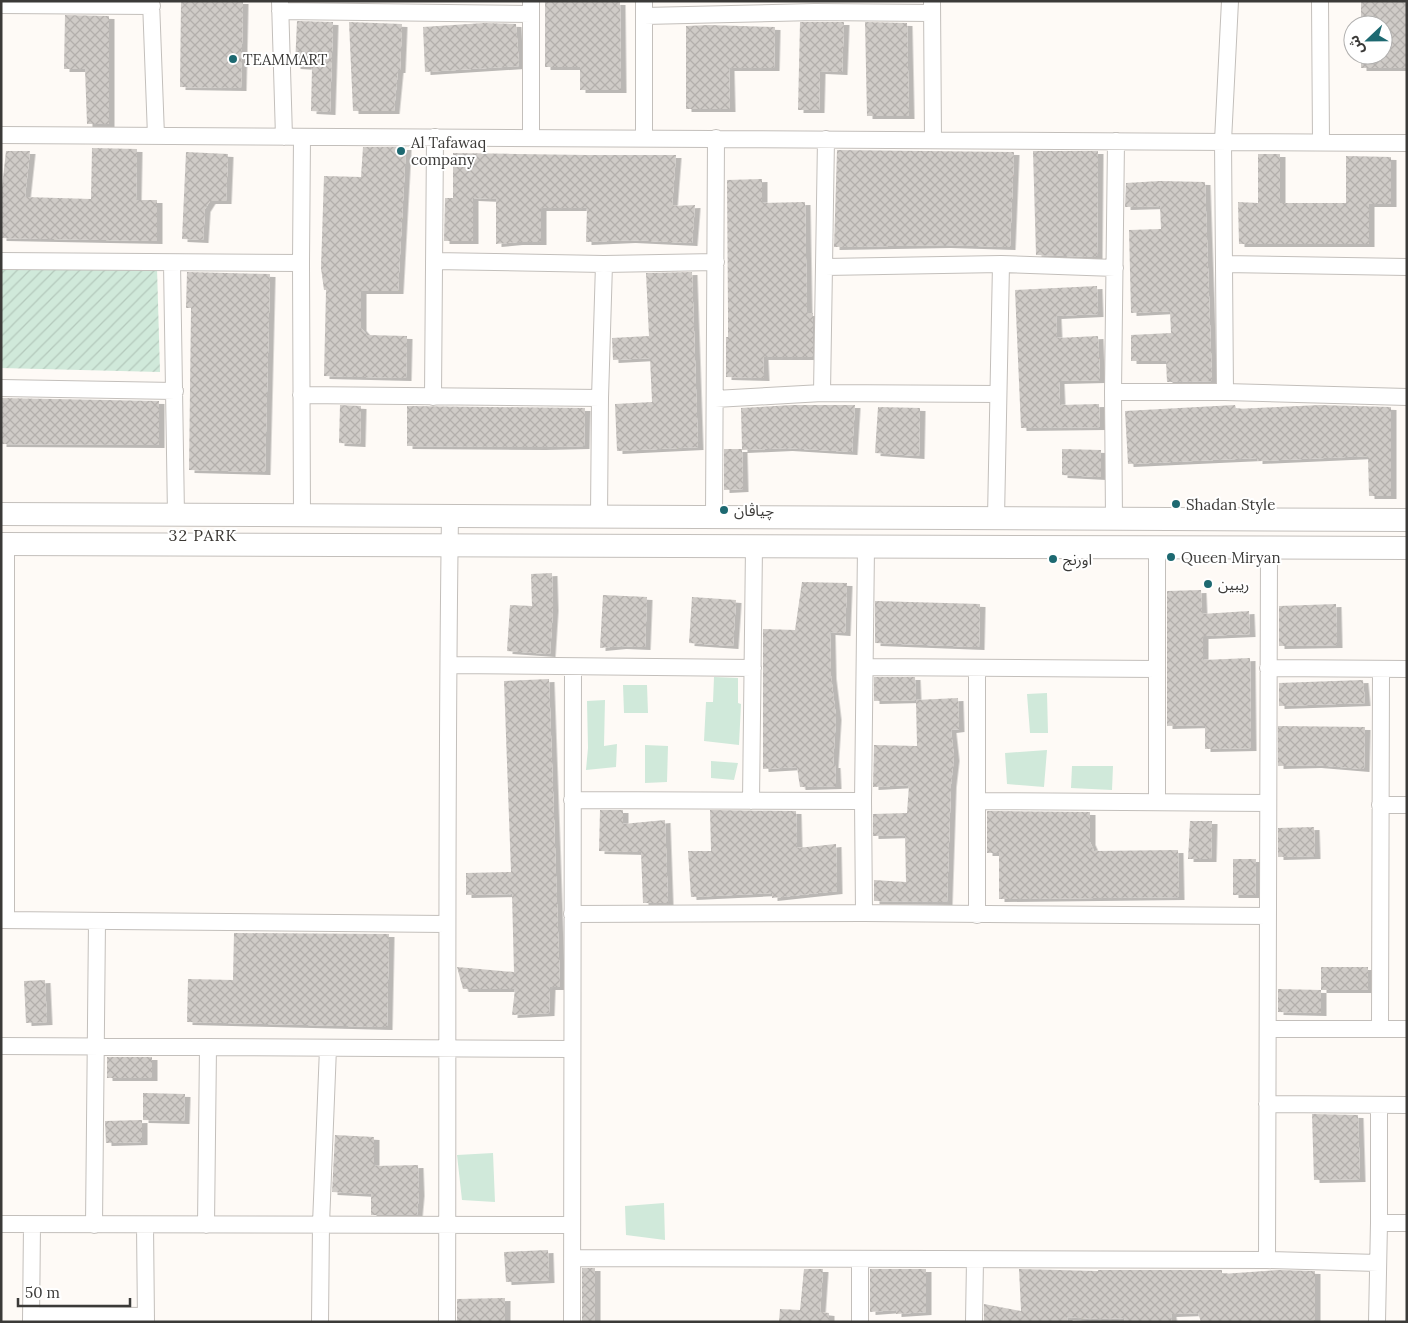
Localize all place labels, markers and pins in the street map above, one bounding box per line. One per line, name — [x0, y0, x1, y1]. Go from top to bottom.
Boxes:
place label: TEAMMART — [243, 50, 328, 69]
marker: TEAMMART — [227, 53, 239, 65]
place label: Al Tafawaq company — [410, 133, 486, 169]
marker: Al Tafawaq company — [395, 145, 407, 157]
place label: Shadan Style — [1186, 495, 1275, 514]
marker: Shadan Style — [1170, 498, 1182, 510]
place label: چياڤان — [734, 501, 774, 521]
marker: چياڤان — [718, 504, 730, 516]
place label: Queen Miryan — [1181, 548, 1281, 567]
place label: اورنج — [1063, 550, 1092, 572]
marker: Queen Miryan — [1165, 551, 1177, 563]
marker: اورنج — [1047, 553, 1059, 565]
place label: ريبين — [1218, 575, 1249, 594]
marker: ريبين — [1202, 578, 1214, 590]

